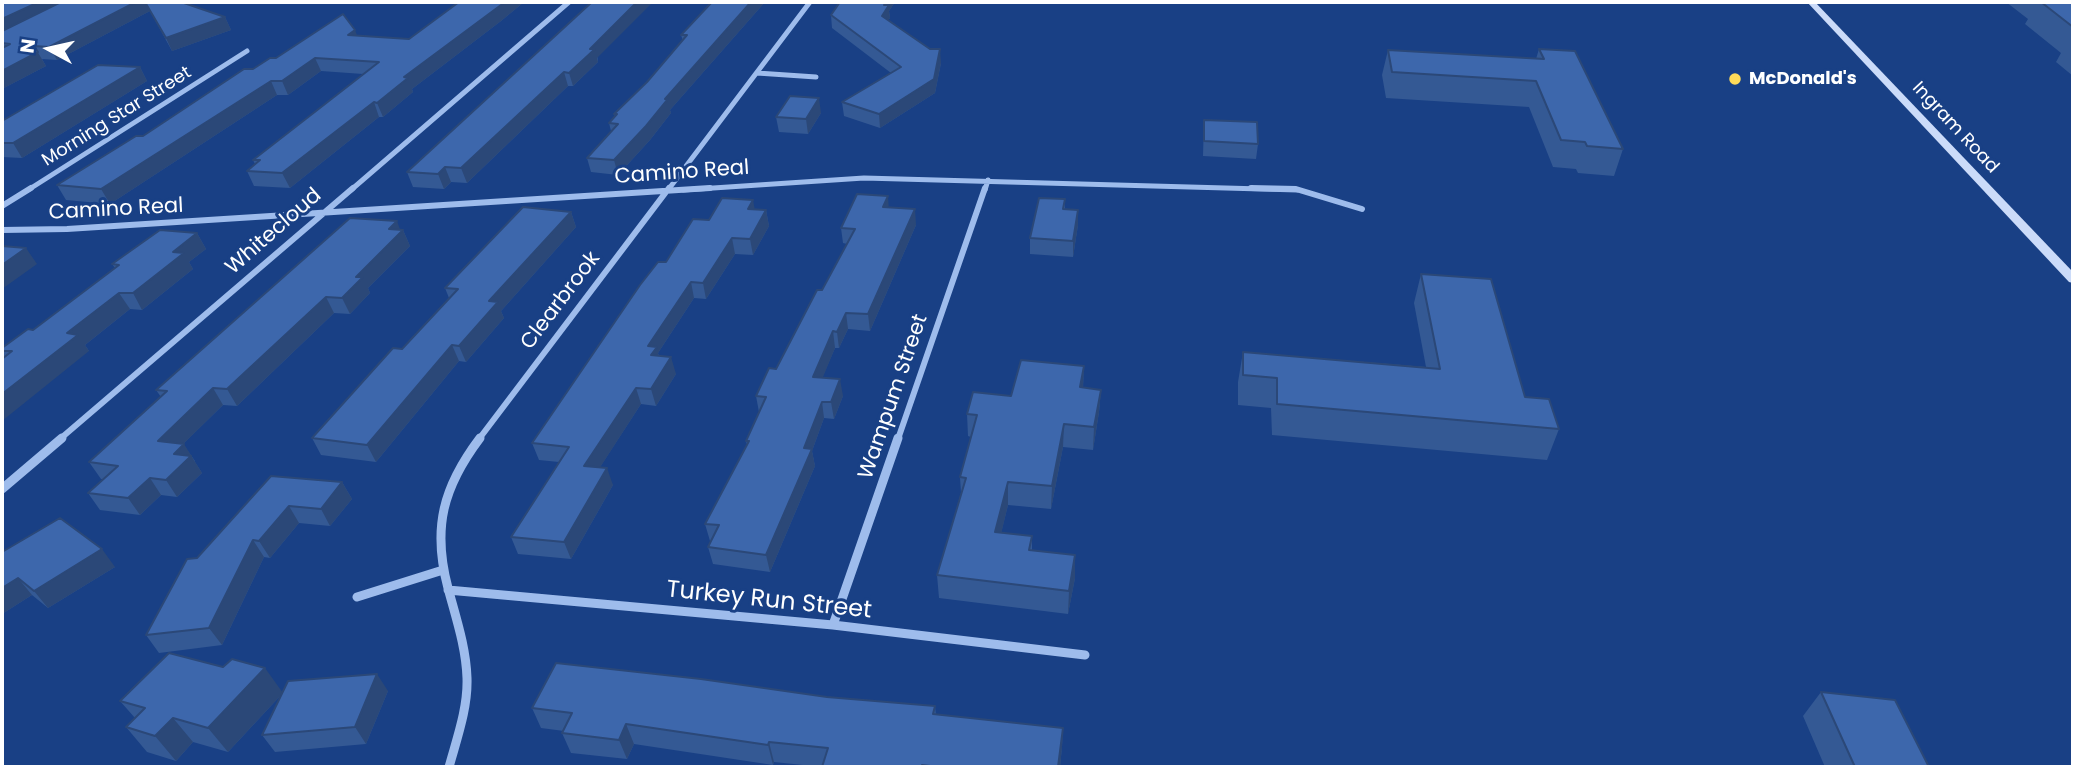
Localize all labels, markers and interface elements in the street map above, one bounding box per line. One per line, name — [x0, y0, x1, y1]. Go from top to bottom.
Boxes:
north arrow — [14, 14, 84, 84]
text: N — [13, 37, 42, 55]
street label: Morning Star Street — [38, 62, 196, 172]
place label: McDonald's — [1749, 68, 1857, 90]
marker: McDonald's — [1727, 71, 1743, 87]
street label: Ingram Road — [1907, 78, 2003, 178]
street label: Camino Real — [614, 156, 750, 190]
street label: Whitecloud — [221, 184, 327, 280]
street label: Camino Real — [48, 194, 184, 226]
street label: Clearbrook — [516, 247, 606, 355]
street label: Wampum Street — [854, 311, 934, 483]
street label: Turkey Run Street — [665, 576, 873, 626]

